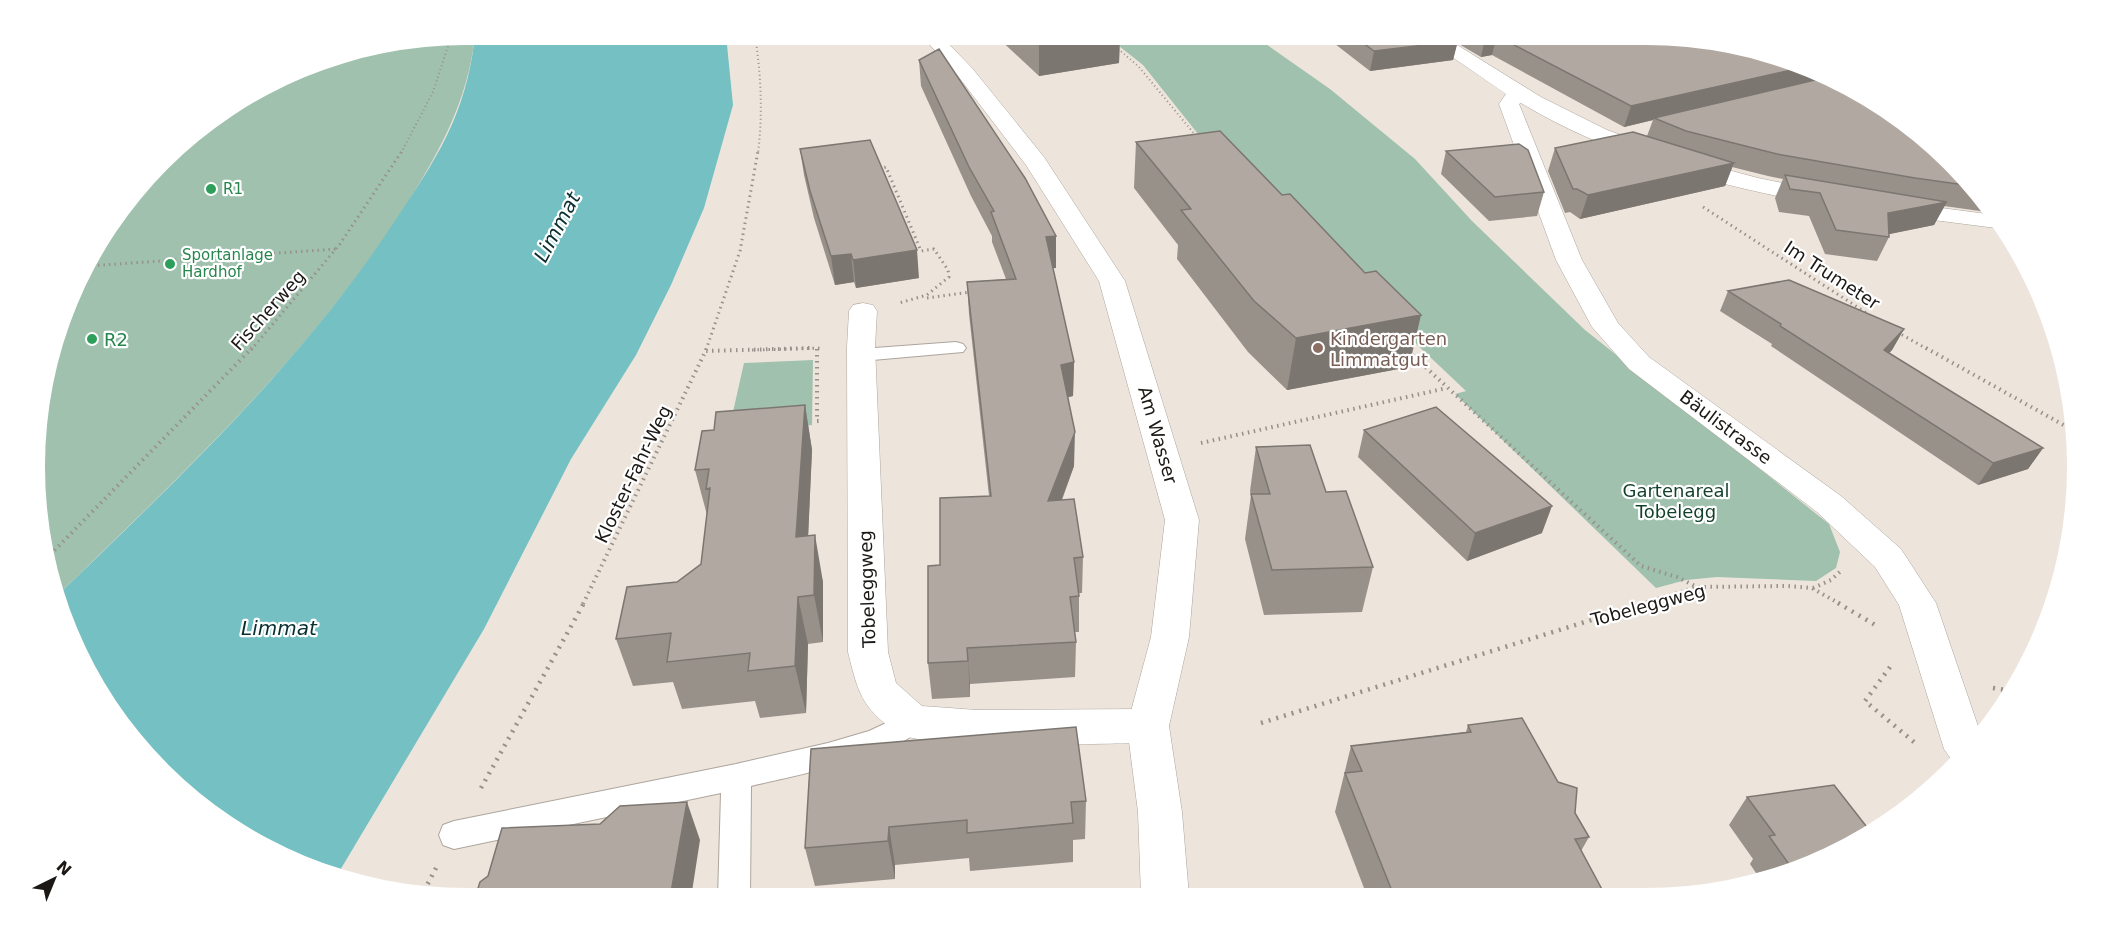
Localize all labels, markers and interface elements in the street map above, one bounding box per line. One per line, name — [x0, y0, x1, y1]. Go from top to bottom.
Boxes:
place label: R1 — [223, 180, 243, 198]
marker: R1 — [204, 182, 218, 196]
water label: Limmat — [529, 187, 586, 266]
street label: Im Trumeter — [1780, 236, 1884, 314]
place label: Sportanlage Hardhof — [182, 246, 273, 281]
marker: Sportanlage Hardhof — [163, 257, 177, 271]
street label: Fischerweg — [227, 266, 309, 354]
place label: Kindergarten Limmatgut — [1330, 328, 1447, 370]
place label: R2 — [104, 329, 128, 350]
marker: R2 — [85, 332, 99, 346]
marker: Kindergarten Limmatgut — [1311, 341, 1325, 355]
street label: Am Wasser — [1134, 384, 1182, 487]
street label: Bäulistrasse — [1676, 386, 1776, 468]
street label: Kloster-Fahr-Weg — [591, 402, 675, 546]
park label: Gartenareal Tobelegg — [1622, 480, 1730, 522]
street label: Tobeleggweg — [854, 530, 880, 649]
street label: Tobeleggweg — [1588, 580, 1708, 631]
water label: Limmat — [241, 616, 318, 640]
north arrow — [24, 849, 84, 909]
text: N — [53, 857, 75, 880]

